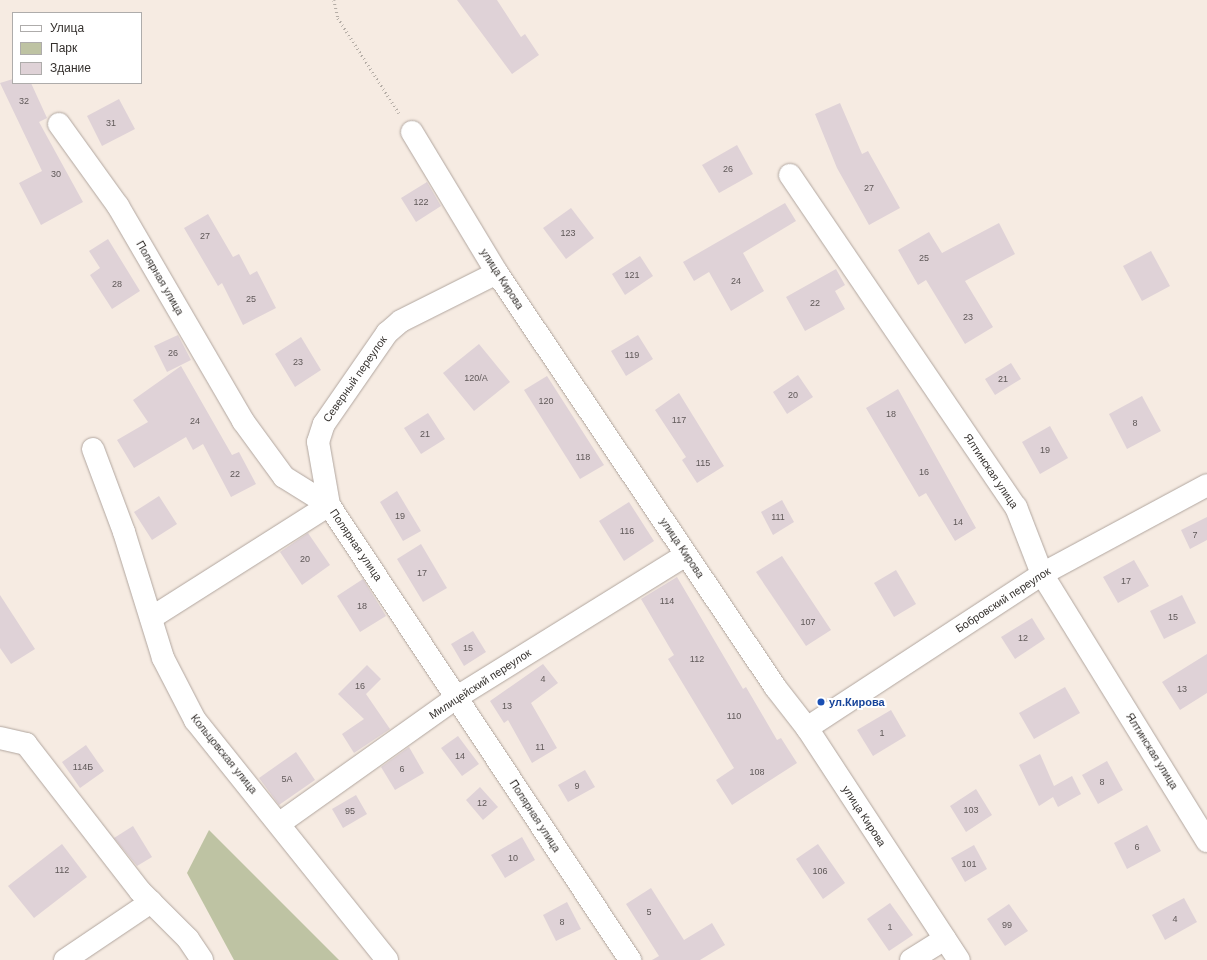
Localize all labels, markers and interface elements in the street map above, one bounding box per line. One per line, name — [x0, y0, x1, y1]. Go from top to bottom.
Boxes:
legend — [12, 12, 142, 84]
text: Улица — [50, 21, 84, 35]
text: Парк — [50, 41, 77, 55]
text: Здание — [50, 61, 91, 75]
house number: 32 — [19, 96, 29, 106]
house number: 31 — [106, 118, 116, 128]
house number: 26 — [723, 164, 733, 174]
house number: 30 — [51, 169, 61, 179]
house number: 27 — [864, 183, 874, 193]
house number: 122 — [413, 197, 429, 207]
house number: 123 — [560, 228, 576, 238]
house number: 27 — [200, 231, 210, 241]
street label: Полярная улица — [133, 238, 187, 318]
street label: улица Кирова — [477, 246, 527, 312]
house number: 25 — [919, 253, 929, 263]
house number: 121 — [624, 270, 640, 280]
house number: 24 — [731, 276, 741, 286]
house number: 28 — [112, 279, 122, 289]
house number: 25 — [246, 294, 256, 304]
house number: 22 — [810, 298, 820, 308]
house number: 23 — [963, 312, 973, 322]
street label: Северный переулок — [320, 333, 390, 425]
house number: 26 — [168, 348, 178, 358]
house number: 119 — [625, 350, 639, 360]
house number: 23 — [293, 357, 303, 367]
house number: 120/А — [464, 373, 488, 383]
house number: 21 — [998, 374, 1008, 384]
house number: 20 — [788, 390, 798, 400]
house number: 120 — [538, 396, 554, 406]
house number: 18 — [886, 409, 896, 419]
house number: 117 — [672, 415, 686, 425]
house number: 24 — [190, 416, 200, 426]
house number: 8 — [1132, 418, 1138, 428]
house number: 21 — [420, 429, 430, 439]
street label: Ялтинская улица — [961, 431, 1021, 511]
house number: 19 — [1040, 445, 1050, 455]
house number: 118 — [576, 452, 590, 462]
house number: 115 — [696, 458, 710, 468]
house number: 16 — [919, 467, 929, 477]
house number: 22 — [230, 469, 240, 479]
street label: Полярная улица — [327, 507, 385, 583]
house number: 19 — [395, 511, 405, 521]
house number: 111 — [771, 512, 785, 522]
street label: улица Кирова — [657, 515, 707, 581]
house number: 14 — [953, 517, 963, 527]
house number: 116 — [620, 526, 634, 536]
house number: 7 — [1192, 530, 1198, 540]
house number: 20 — [300, 554, 310, 564]
street label: Бобровский переулок — [953, 564, 1053, 636]
house number: 17 — [417, 568, 427, 578]
house number: 17 — [1121, 576, 1131, 586]
house number: 114 — [660, 596, 674, 606]
house number: 18 — [357, 601, 367, 611]
house number: 15 — [1168, 612, 1178, 622]
house number: 107 — [800, 617, 816, 627]
house number: 12 — [1018, 633, 1028, 643]
house number: 15 — [463, 643, 473, 653]
street label: Милицейский переулок — [427, 646, 533, 722]
house number: 112 — [690, 654, 704, 664]
house number: 4 — [540, 674, 546, 684]
house number: 16 — [355, 681, 365, 691]
house number: 13 — [1177, 684, 1187, 694]
place label: ул.Кирова — [829, 695, 885, 709]
marker: ул.Кирова — [816, 697, 826, 707]
house number: 13 — [502, 701, 512, 711]
street label: Ялтинская улица — [1123, 710, 1181, 792]
house number: 110 — [727, 711, 741, 721]
street label: Кольцовская улица — [188, 712, 260, 796]
house number: 1 — [879, 728, 885, 738]
house number: 11 — [535, 742, 545, 752]
house number: 14 — [455, 751, 465, 761]
house number: 114Б — [73, 762, 93, 772]
house number: 6 — [399, 764, 405, 774]
house number: 108 — [749, 767, 765, 777]
house number: 5А — [281, 774, 293, 784]
street label: Полярная улица — [507, 777, 563, 855]
house number: 8 — [1099, 777, 1105, 787]
house number: 9 — [574, 781, 580, 791]
street label: улица Кирова — [839, 783, 889, 849]
house number: 12 — [477, 798, 487, 808]
house number: 103 — [963, 805, 979, 815]
house number: 95 — [345, 806, 355, 816]
house number: 6 — [1134, 842, 1140, 852]
house number: 10 — [508, 853, 518, 863]
house number: 101 — [961, 859, 977, 869]
house number: 112 — [55, 865, 69, 875]
house number: 106 — [812, 866, 828, 876]
house number: 5 — [646, 907, 652, 917]
house number: 4 — [1172, 914, 1178, 924]
house number: 8 — [559, 917, 565, 927]
house number: 99 — [1002, 920, 1012, 930]
house number: 1 — [887, 922, 893, 932]

